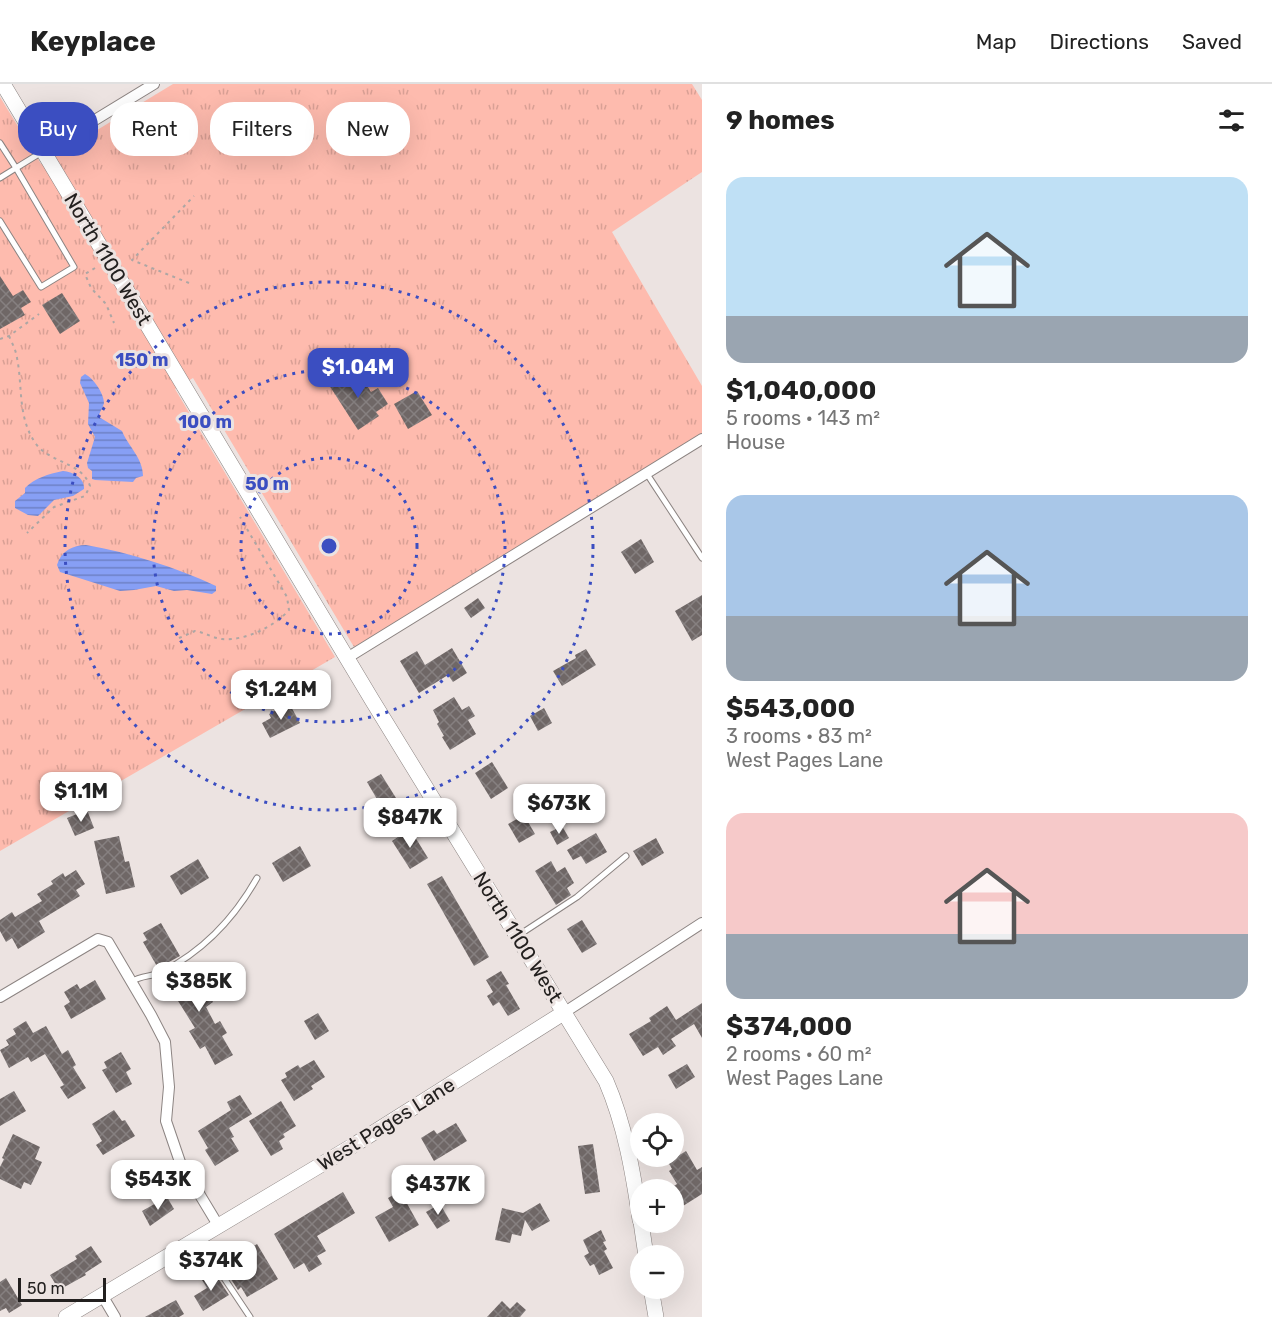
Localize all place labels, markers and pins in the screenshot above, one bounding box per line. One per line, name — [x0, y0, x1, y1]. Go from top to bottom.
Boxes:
pin: $1.04M — [309, 348, 407, 399]
centre of rings — [319, 536, 339, 556]
pin: $1.24M — [232, 670, 330, 721]
pin: $1.1M — [39, 772, 123, 823]
pin: $673K — [517, 784, 601, 835]
pin: $847K — [368, 798, 452, 849]
pin: $385K — [157, 962, 241, 1013]
pin: $543K — [116, 1160, 200, 1211]
pin: $437K — [396, 1165, 480, 1216]
pin: $374K — [169, 1241, 253, 1292]

